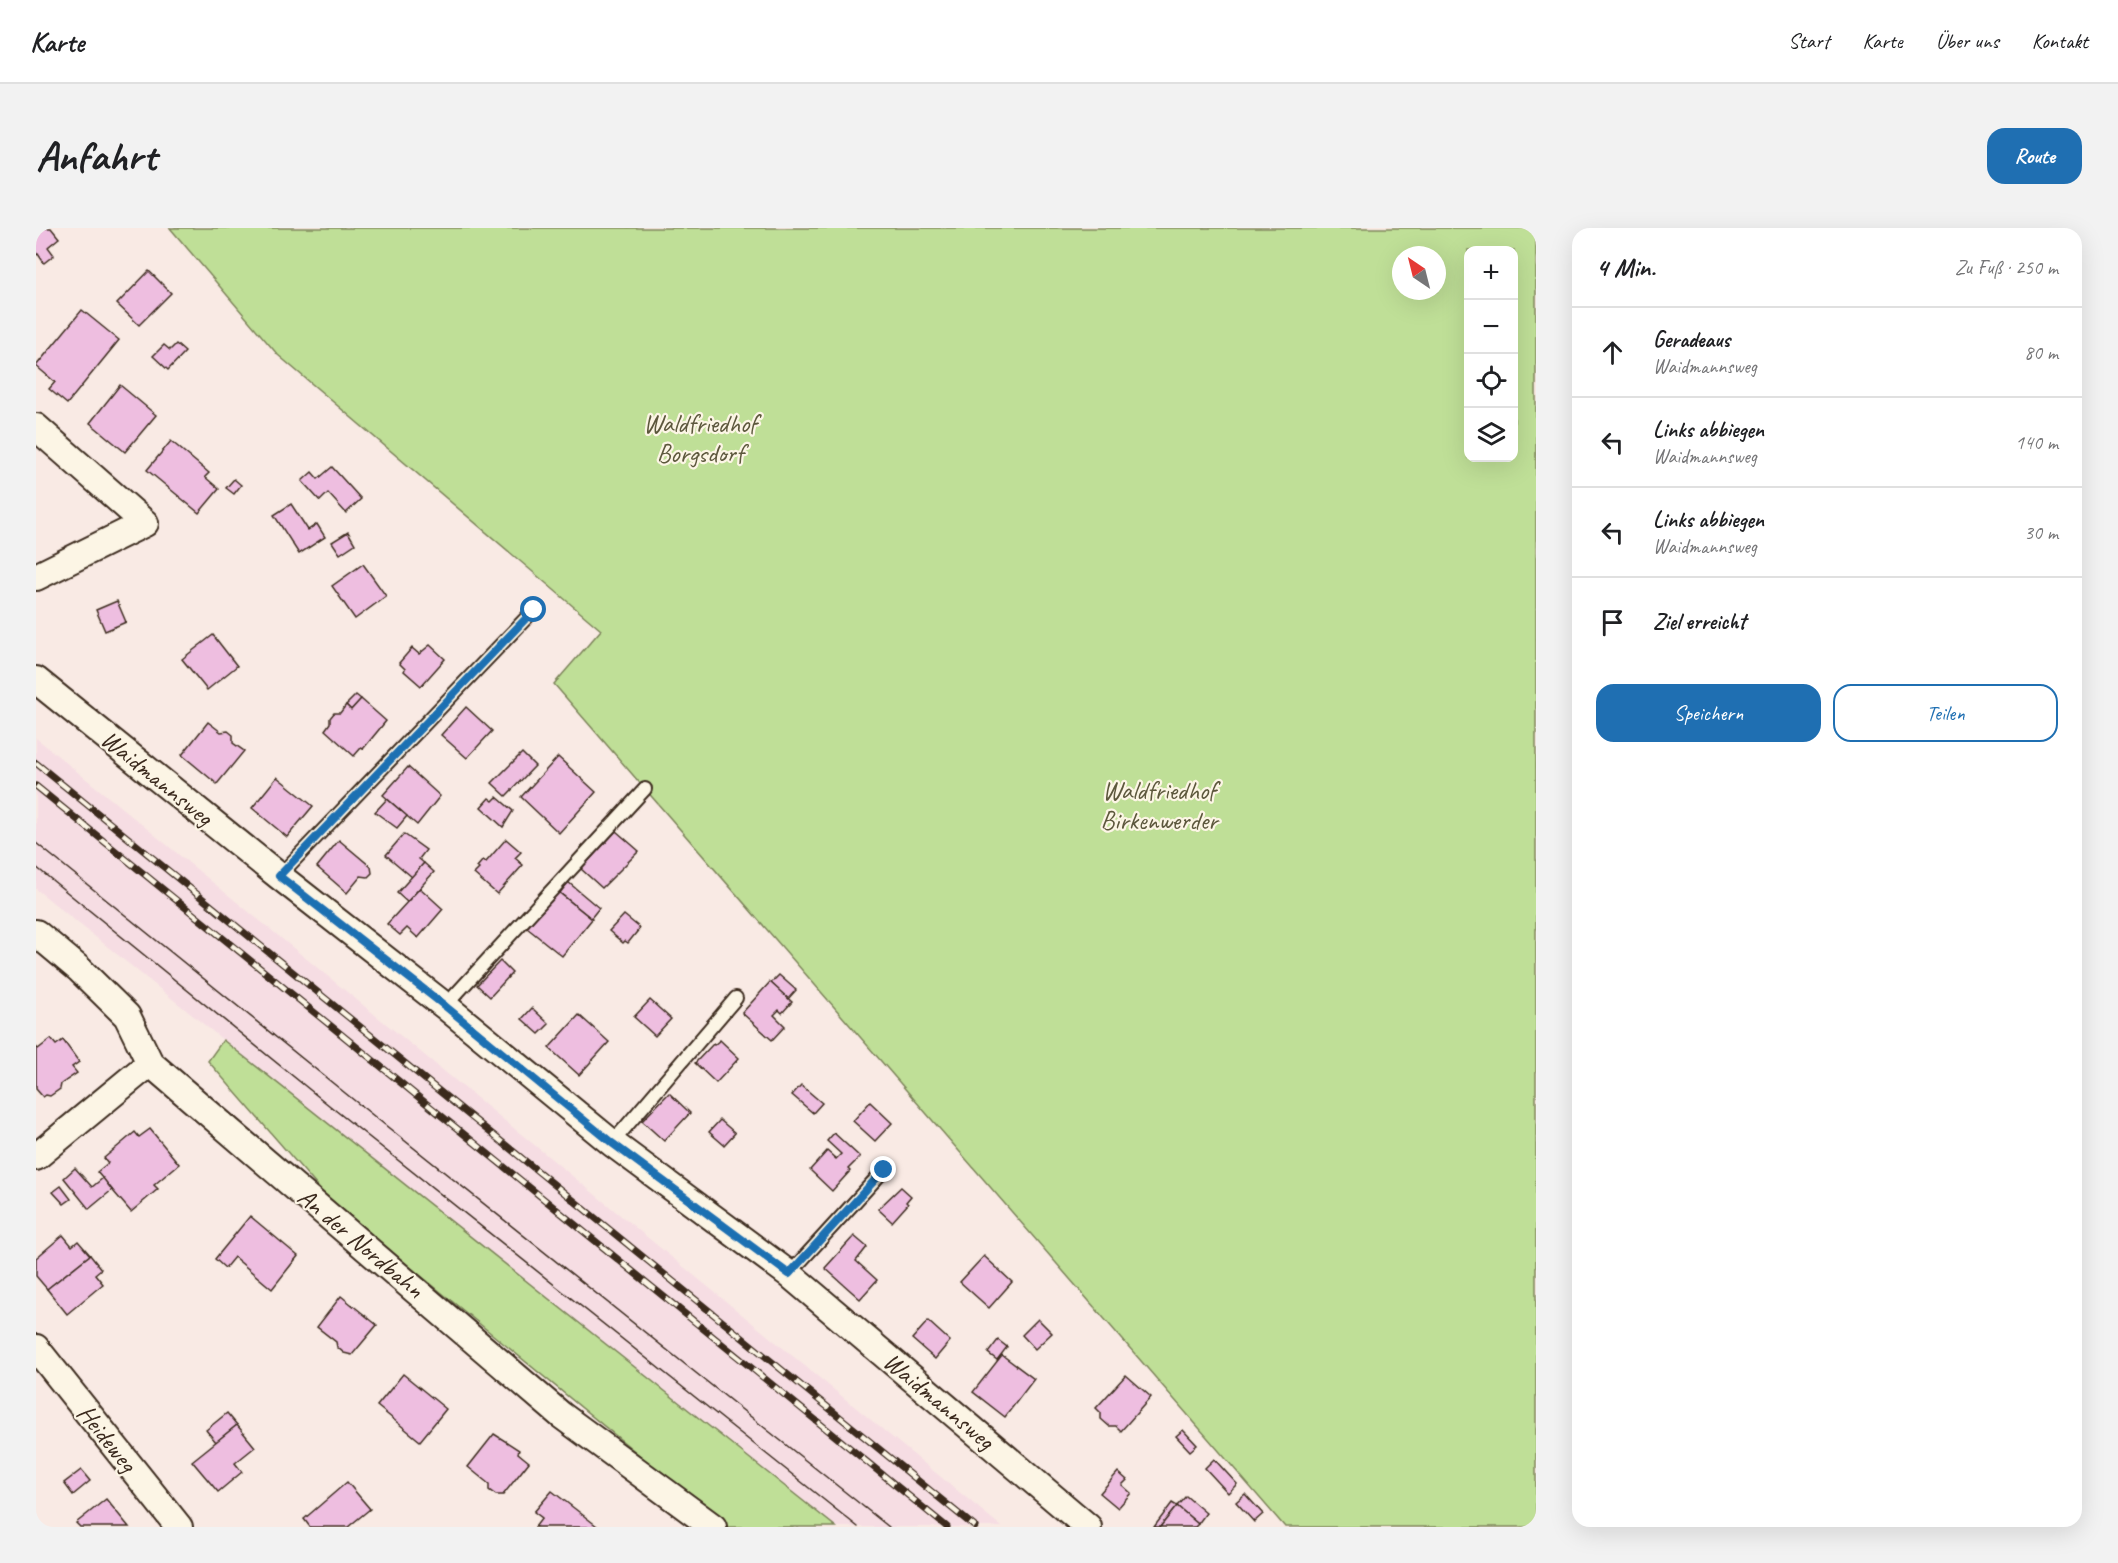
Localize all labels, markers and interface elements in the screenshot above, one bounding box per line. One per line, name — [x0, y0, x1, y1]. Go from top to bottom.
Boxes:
text: Karte — [30, 24, 84, 59]
text: Start — [1788, 28, 1829, 54]
text: Karte — [1862, 28, 1903, 54]
text: Über uns — [1936, 28, 1999, 54]
text: Kontakt — [2032, 28, 2088, 54]
button: Route — [1987, 128, 2082, 184]
text: Anfahrt — [36, 130, 156, 183]
north arrow — [1392, 246, 1446, 300]
map controls — [1464, 246, 1518, 462]
button: + — [1464, 246, 1518, 300]
text: 4 Min. — [1596, 251, 1655, 284]
text: Zu Fuß · 250 m — [1955, 255, 2058, 280]
button: − — [1464, 300, 1518, 354]
text: Geradeaus — [1653, 326, 1730, 354]
icon: ahead — [1596, 336, 1629, 369]
text: 80 m — [2024, 340, 2058, 365]
button: locate — [1464, 354, 1518, 408]
text: Waidmannsweg — [1653, 354, 1757, 379]
park label: Waldfriedhof Borgsdorf — [643, 407, 762, 470]
button: layers — [1464, 408, 1518, 462]
text: Links abbiegen — [1653, 416, 1764, 444]
icon: left — [1596, 426, 1629, 459]
text: 140 m — [2015, 430, 2058, 455]
text: Waidmannsweg — [1653, 444, 1757, 469]
text: Links abbiegen — [1653, 506, 1764, 534]
icon: left — [1596, 516, 1629, 549]
text: 30 m — [2024, 520, 2058, 545]
text: Waidmannsweg — [1653, 534, 1757, 559]
route start — [520, 596, 546, 622]
icon: arrive — [1596, 606, 1629, 639]
text: Ziel erreicht — [1653, 608, 1746, 636]
button: Speichern — [1596, 684, 1821, 742]
button: Teilen — [1833, 684, 2058, 742]
street label: Waidmannsweg — [94, 723, 221, 834]
park label: Waldfriedhof Birkenwerder — [1101, 774, 1221, 837]
route end — [870, 1156, 896, 1182]
street label: An der Nordbahn — [291, 1180, 431, 1306]
street label: Waidmannsweg — [877, 1345, 1003, 1458]
street label: Heideweg — [70, 1397, 145, 1480]

